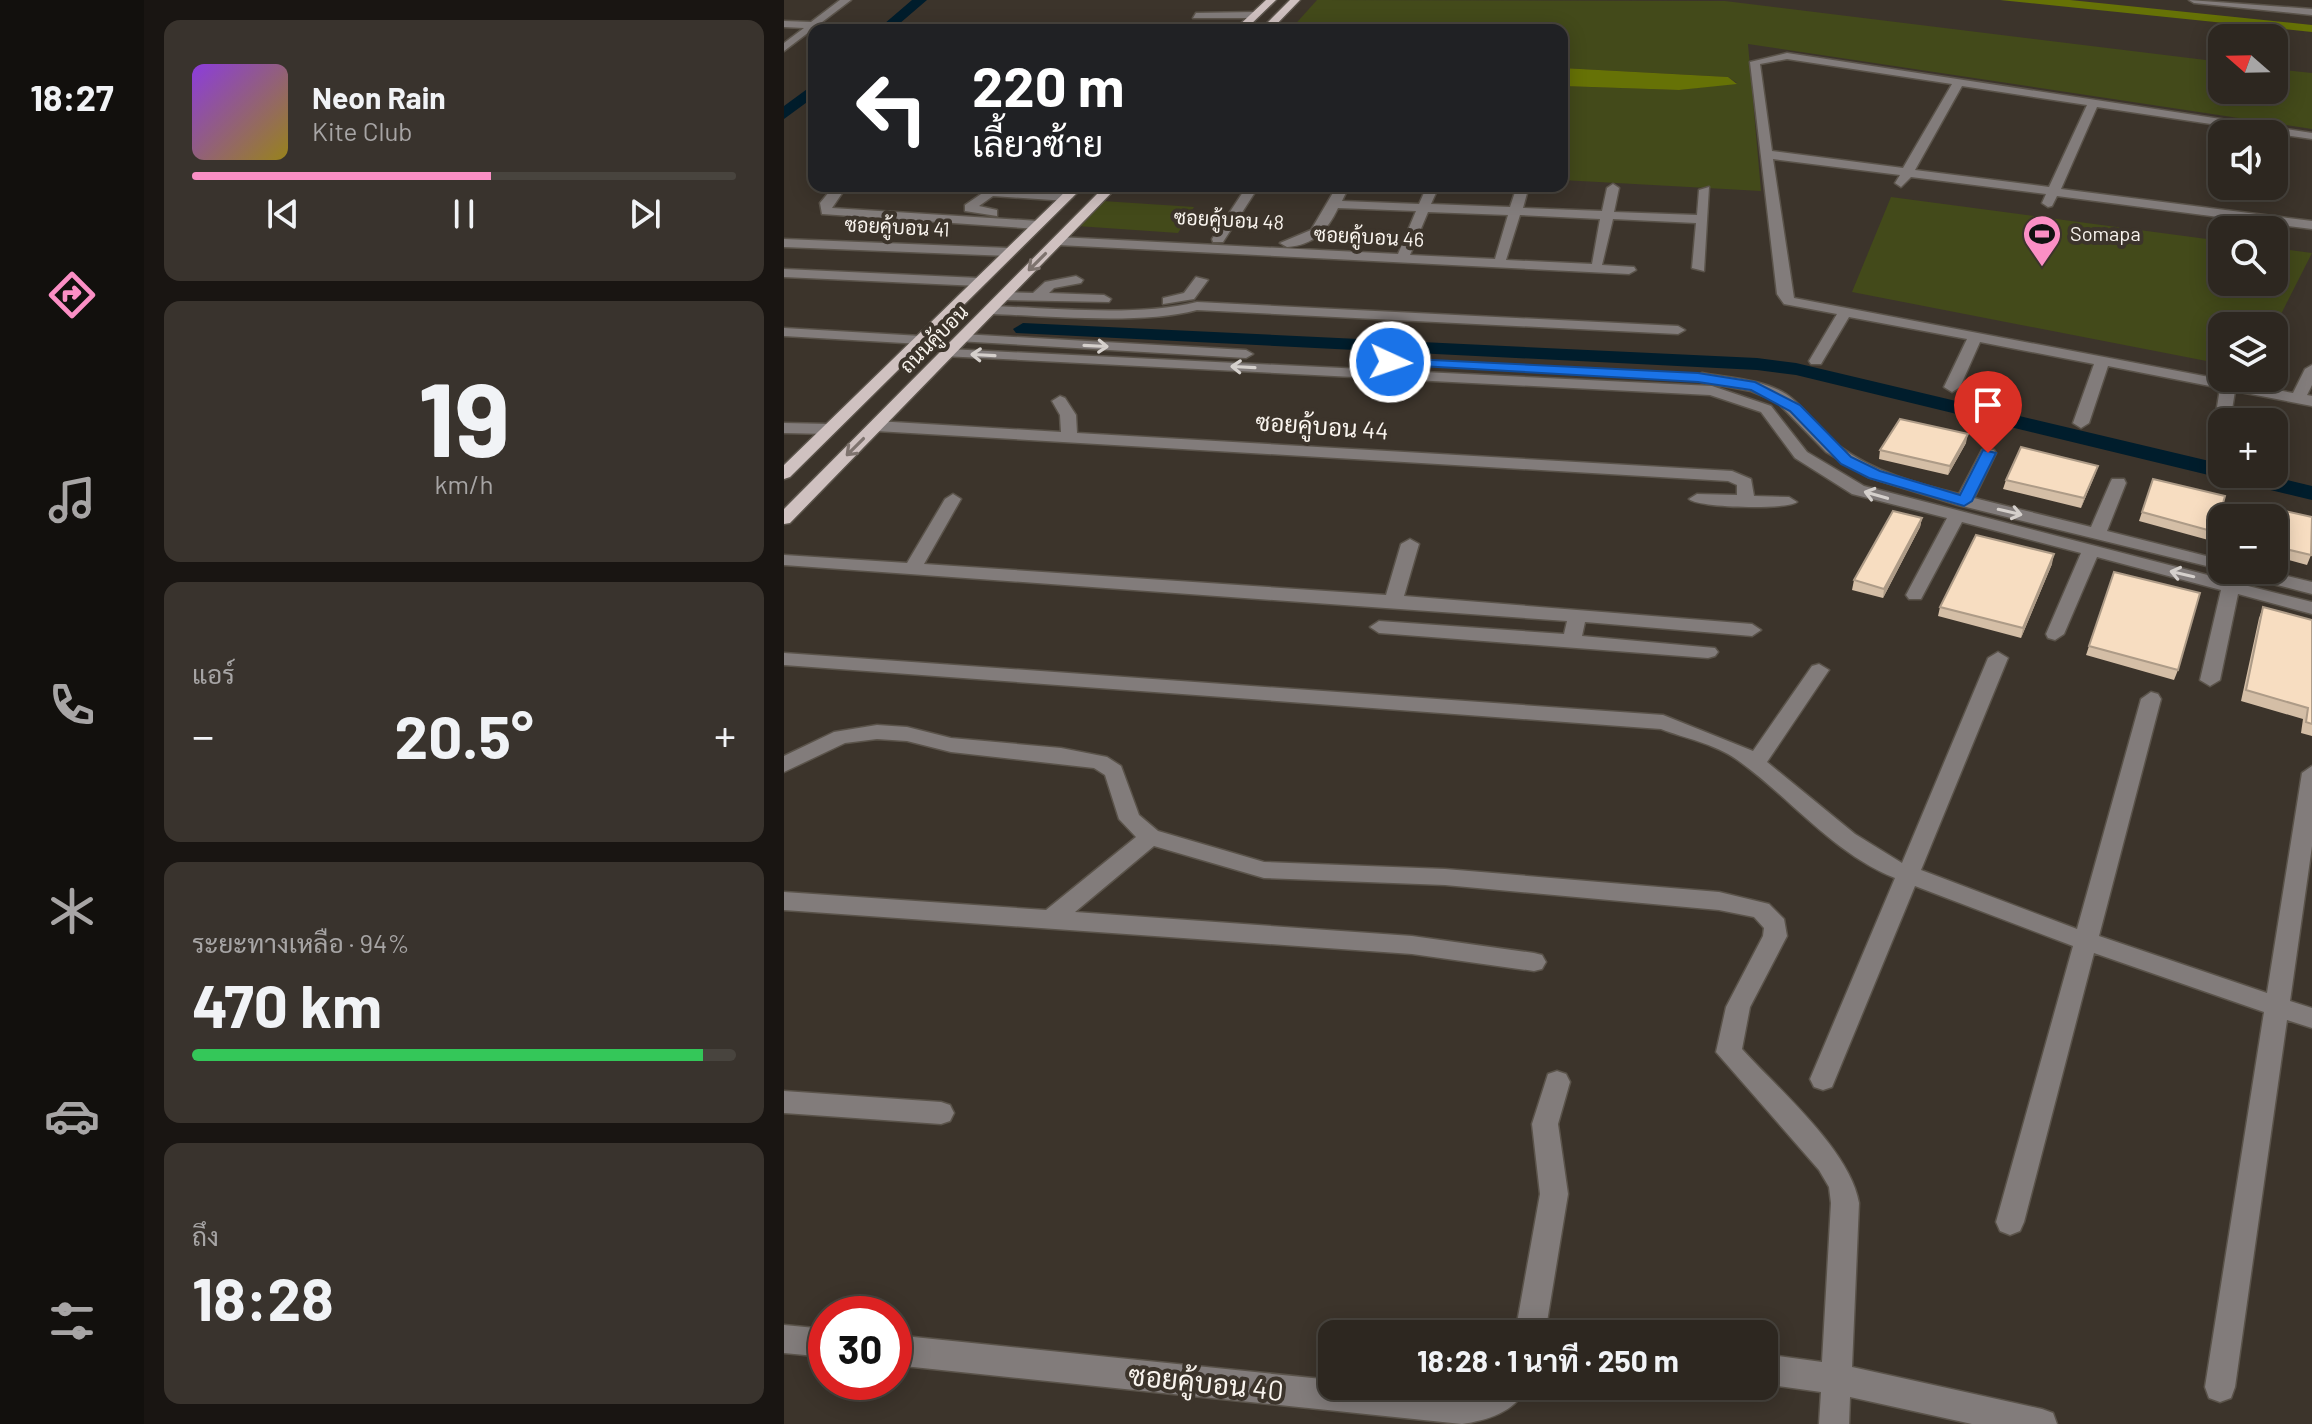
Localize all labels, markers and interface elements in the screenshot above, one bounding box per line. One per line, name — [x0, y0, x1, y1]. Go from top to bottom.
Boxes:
north arrow — [2208, 24, 2288, 104]
map controls — [2208, 24, 2288, 584]
text: 220 m — [972, 51, 1125, 118]
icon: left — [840, 56, 944, 160]
text: 18:27 — [30, 75, 114, 118]
text: Neon Rain — [312, 79, 446, 115]
text: Kite Club — [312, 115, 413, 146]
button: sound — [2208, 120, 2288, 200]
text: เลี้ยวซ้าย — [972, 121, 1103, 164]
icon: previous — [261, 192, 305, 236]
icon: pause — [442, 192, 486, 236]
icon: next — [623, 192, 667, 236]
street label: ซอยคู้บอน 48 — [1173, 204, 1285, 238]
street label: ซอยคู้บอน 41 — [844, 211, 950, 245]
sports icon: Somapa — [2021, 213, 2063, 268]
button: search — [2208, 216, 2288, 296]
street label: ซอยคู้บอน 46 — [1313, 221, 1425, 255]
place label: Somapa — [2070, 221, 2141, 245]
one-way arrow — [1028, 252, 1047, 272]
icon: directions — [44, 267, 100, 323]
street label: ถนนคู้บอน — [894, 299, 975, 380]
button: layers — [2208, 312, 2288, 392]
position arrow — [1348, 320, 1432, 404]
one-way arrow — [1082, 338, 1109, 353]
one-way arrow — [970, 347, 997, 362]
text: 19 — [418, 353, 510, 478]
one-way arrow — [1230, 360, 1257, 375]
pin — [1954, 371, 2022, 453]
icon: arrive — [1966, 383, 2010, 427]
street label: ซอยคู้บอน 44 — [1254, 406, 1390, 449]
button: + — [2208, 408, 2288, 488]
one-way arrow — [846, 437, 865, 456]
text: km/h — [435, 468, 493, 499]
icon: music — [44, 472, 100, 528]
one-way arrow — [1864, 487, 1890, 502]
button: − — [2208, 504, 2288, 584]
one-way arrow — [1996, 505, 2022, 520]
one-way arrow — [2170, 566, 2196, 581]
text: แอร์ — [192, 658, 235, 689]
icon: phone — [44, 677, 100, 733]
text: 20.5° — [395, 699, 533, 771]
text: − — [192, 708, 214, 761]
text: + — [714, 708, 736, 761]
icon: climate — [44, 883, 100, 939]
text: ระยะทางเหลือ · 94% — [192, 927, 409, 958]
text: 470 km — [192, 968, 382, 1040]
icon: car — [44, 1088, 100, 1144]
text: ถึง — [192, 1220, 219, 1251]
text: 18:28 — [192, 1261, 334, 1333]
icon: filters — [44, 1293, 100, 1349]
speed limit sign: 30 — [808, 1296, 912, 1400]
text: 18:28 · 1 นาที · 250 m — [1417, 1342, 1679, 1378]
street label: ซอยคู้บอน 40 — [1126, 1357, 1285, 1411]

